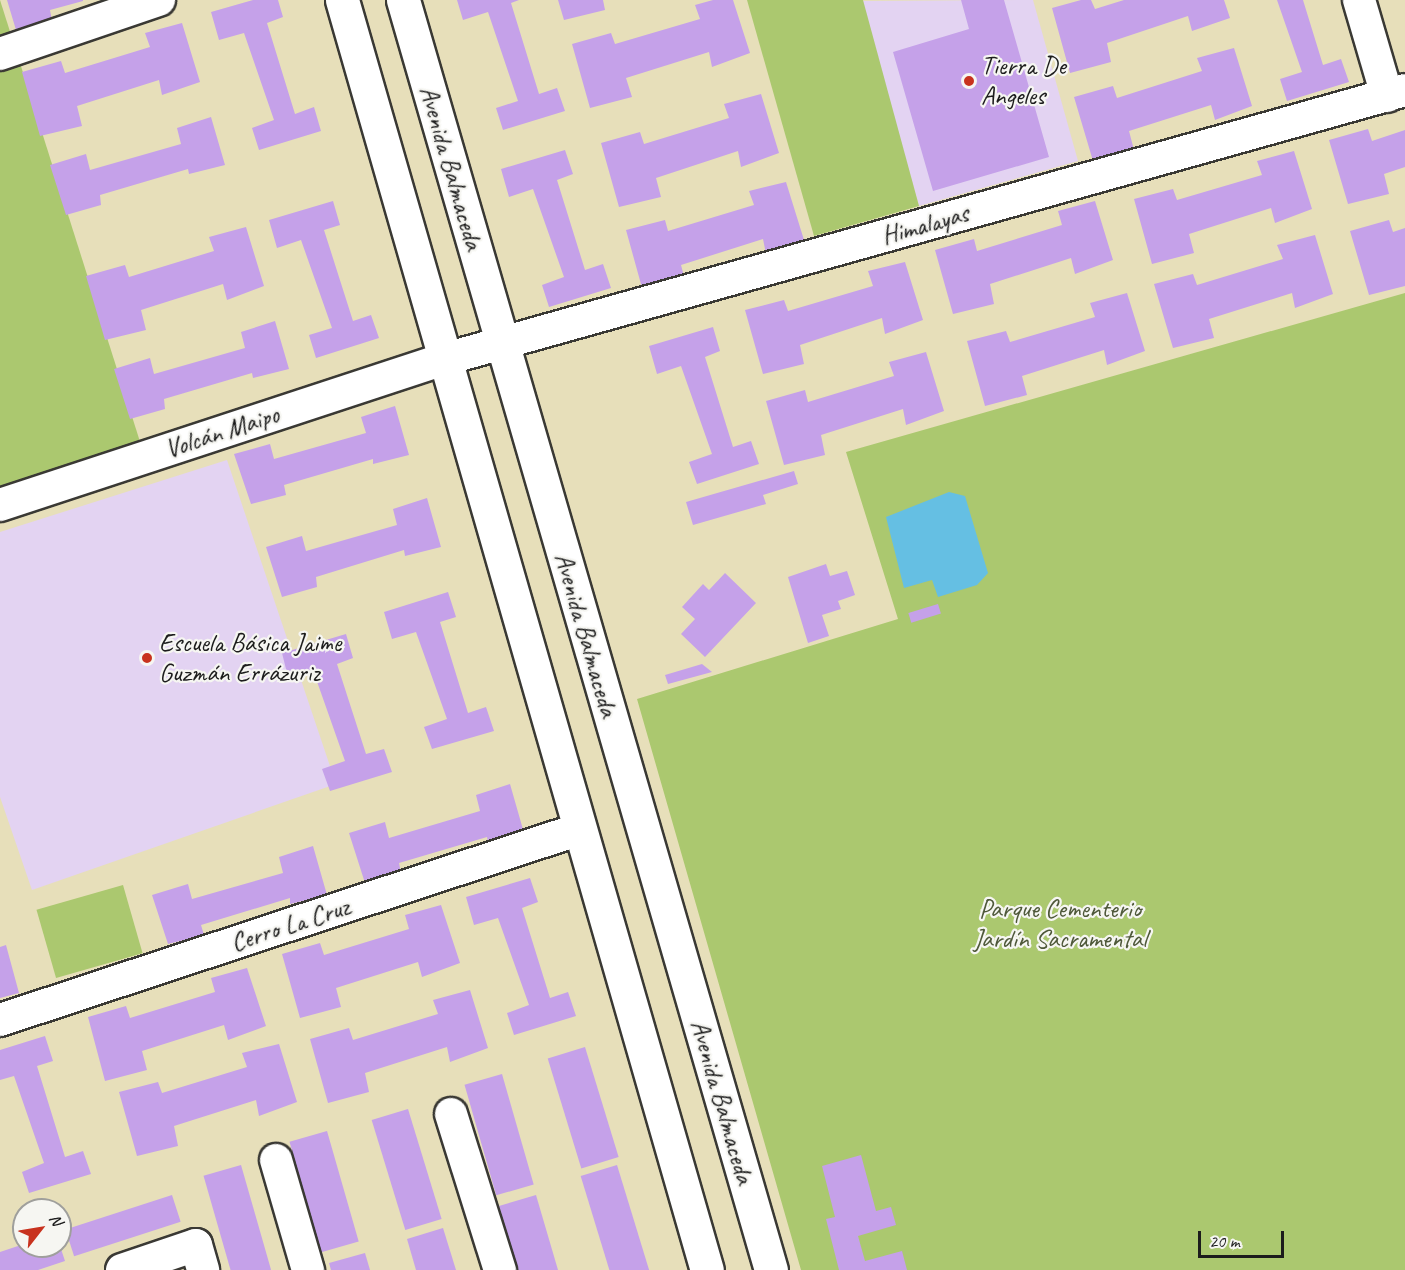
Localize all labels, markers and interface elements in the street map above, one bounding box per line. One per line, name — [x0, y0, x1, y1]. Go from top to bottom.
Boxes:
place label: Tierra De Angeles — [981, 50, 1066, 112]
marker: Tierra De Angeles — [962, 74, 976, 88]
street label: Avenida Balmaceda — [413, 82, 489, 254]
street label: Himalayas — [878, 198, 972, 252]
street label: Volcán Maipo — [161, 399, 283, 465]
street label: Avenida Balmaceda — [548, 549, 624, 721]
place label: Escuela Básica Jaime Guzmán Errázuriz — [159, 627, 342, 688]
marker: Escuela Básica Jaime Guzmán Errázuriz — [140, 651, 154, 665]
street label: Cerro La Cruz — [227, 891, 353, 959]
park label: Parque Cementerio Jardín Sacramental — [973, 893, 1147, 954]
street label: Avenida Balmaceda — [684, 1016, 760, 1188]
north arrow — [12, 1198, 72, 1258]
text: N — [45, 1210, 67, 1229]
scale bar — [1201, 1219, 1286, 1257]
text: 20 m — [1209, 1230, 1240, 1252]

